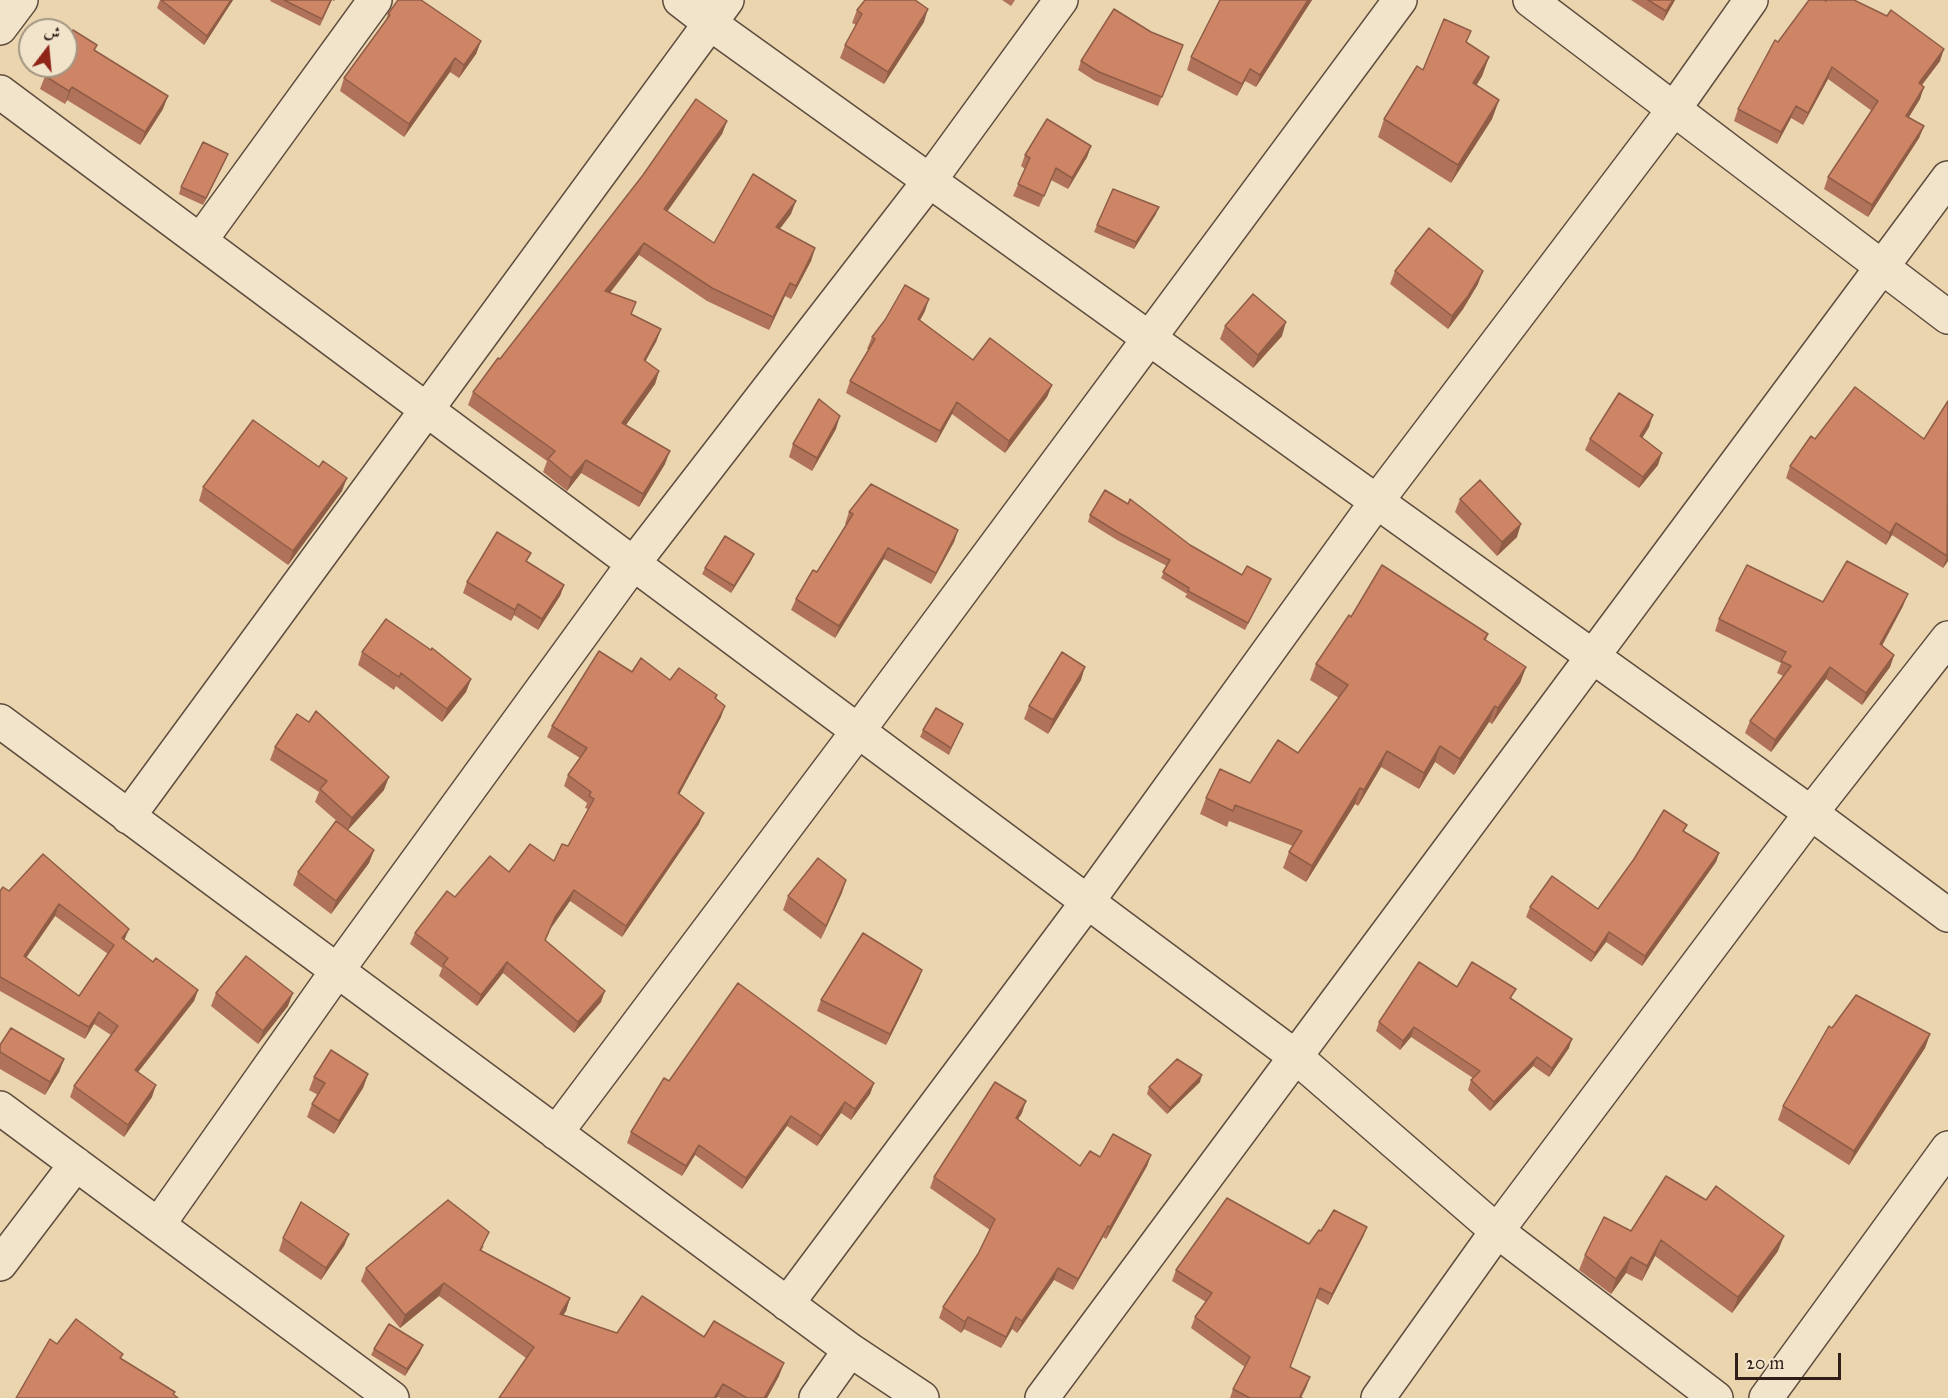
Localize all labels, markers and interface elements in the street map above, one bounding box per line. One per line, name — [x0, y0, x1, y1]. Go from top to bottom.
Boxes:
north arrow — [18, 18, 78, 78]
text: ش — [42, 21, 63, 43]
scale bar — [1738, 1341, 1844, 1379]
text: 20 m — [1746, 1352, 1784, 1374]

